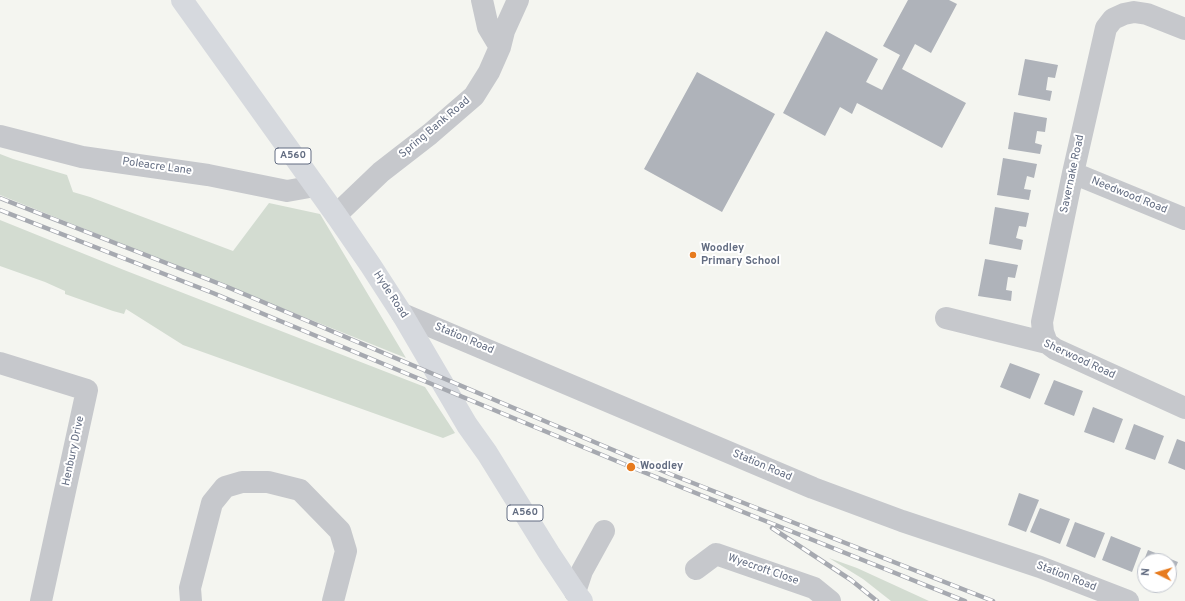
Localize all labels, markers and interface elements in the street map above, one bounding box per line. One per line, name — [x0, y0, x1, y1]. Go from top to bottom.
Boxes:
street label: Spring Bank Road — [397, 95, 473, 161]
street label: Savernake Road — [1058, 134, 1088, 214]
road number: A560 — [275, 148, 311, 164]
street label: Poleacre Lane — [121, 156, 193, 178]
street label: Needwood Road — [1089, 175, 1169, 217]
place label: Woodley Primary School — [701, 242, 780, 268]
marker: Woodley Primary School — [688, 250, 698, 260]
street label: Hyde Road — [370, 269, 410, 321]
street label: Station Road — [432, 321, 496, 357]
street label: Sherwood Road — [1041, 338, 1117, 382]
street label: Henbury Drive — [60, 415, 88, 487]
street label: Station Road — [730, 448, 794, 484]
place label: Woodley — [640, 460, 683, 474]
marker: Woodley — [625, 461, 637, 473]
road number: A560 — [507, 505, 543, 521]
street label: Wyecroft Close — [726, 552, 800, 588]
north arrow — [1137, 553, 1177, 593]
street label: Station Road — [1034, 560, 1098, 594]
text: N — [1139, 567, 1153, 577]

